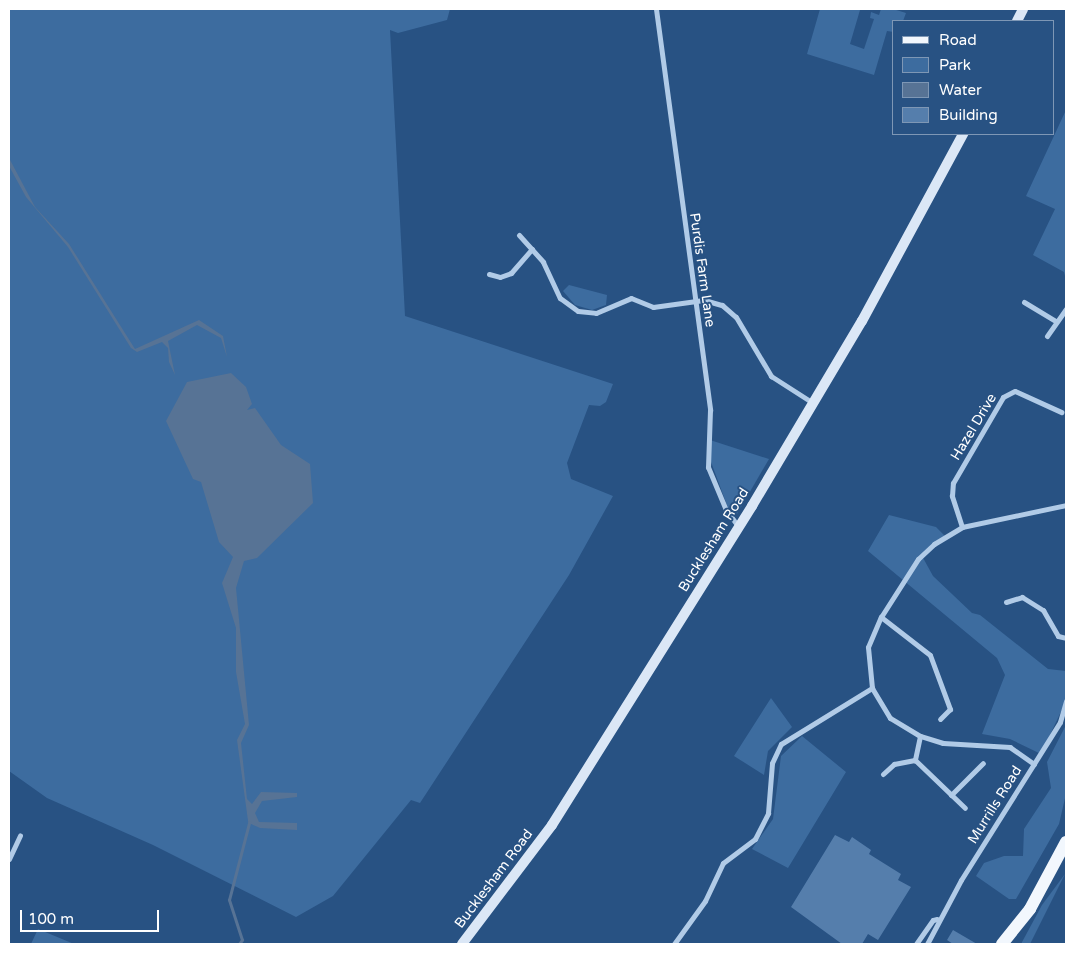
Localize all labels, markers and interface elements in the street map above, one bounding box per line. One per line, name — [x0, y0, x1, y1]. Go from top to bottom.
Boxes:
legend — [892, 20, 1055, 135]
text: Road — [939, 31, 977, 49]
text: Park — [939, 56, 971, 74]
text: Water — [939, 81, 982, 99]
text: Building — [939, 106, 998, 124]
street label: Purdis Farm Lane — [686, 212, 718, 328]
street label: Hazel Drive — [948, 391, 1000, 463]
street label: Bucklesham Road — [675, 485, 753, 595]
street label: Murrills Road — [964, 763, 1026, 847]
street label: Bucklesham Road — [451, 826, 537, 932]
scale bar — [22, 900, 161, 932]
text: 100 m — [28, 910, 74, 928]

